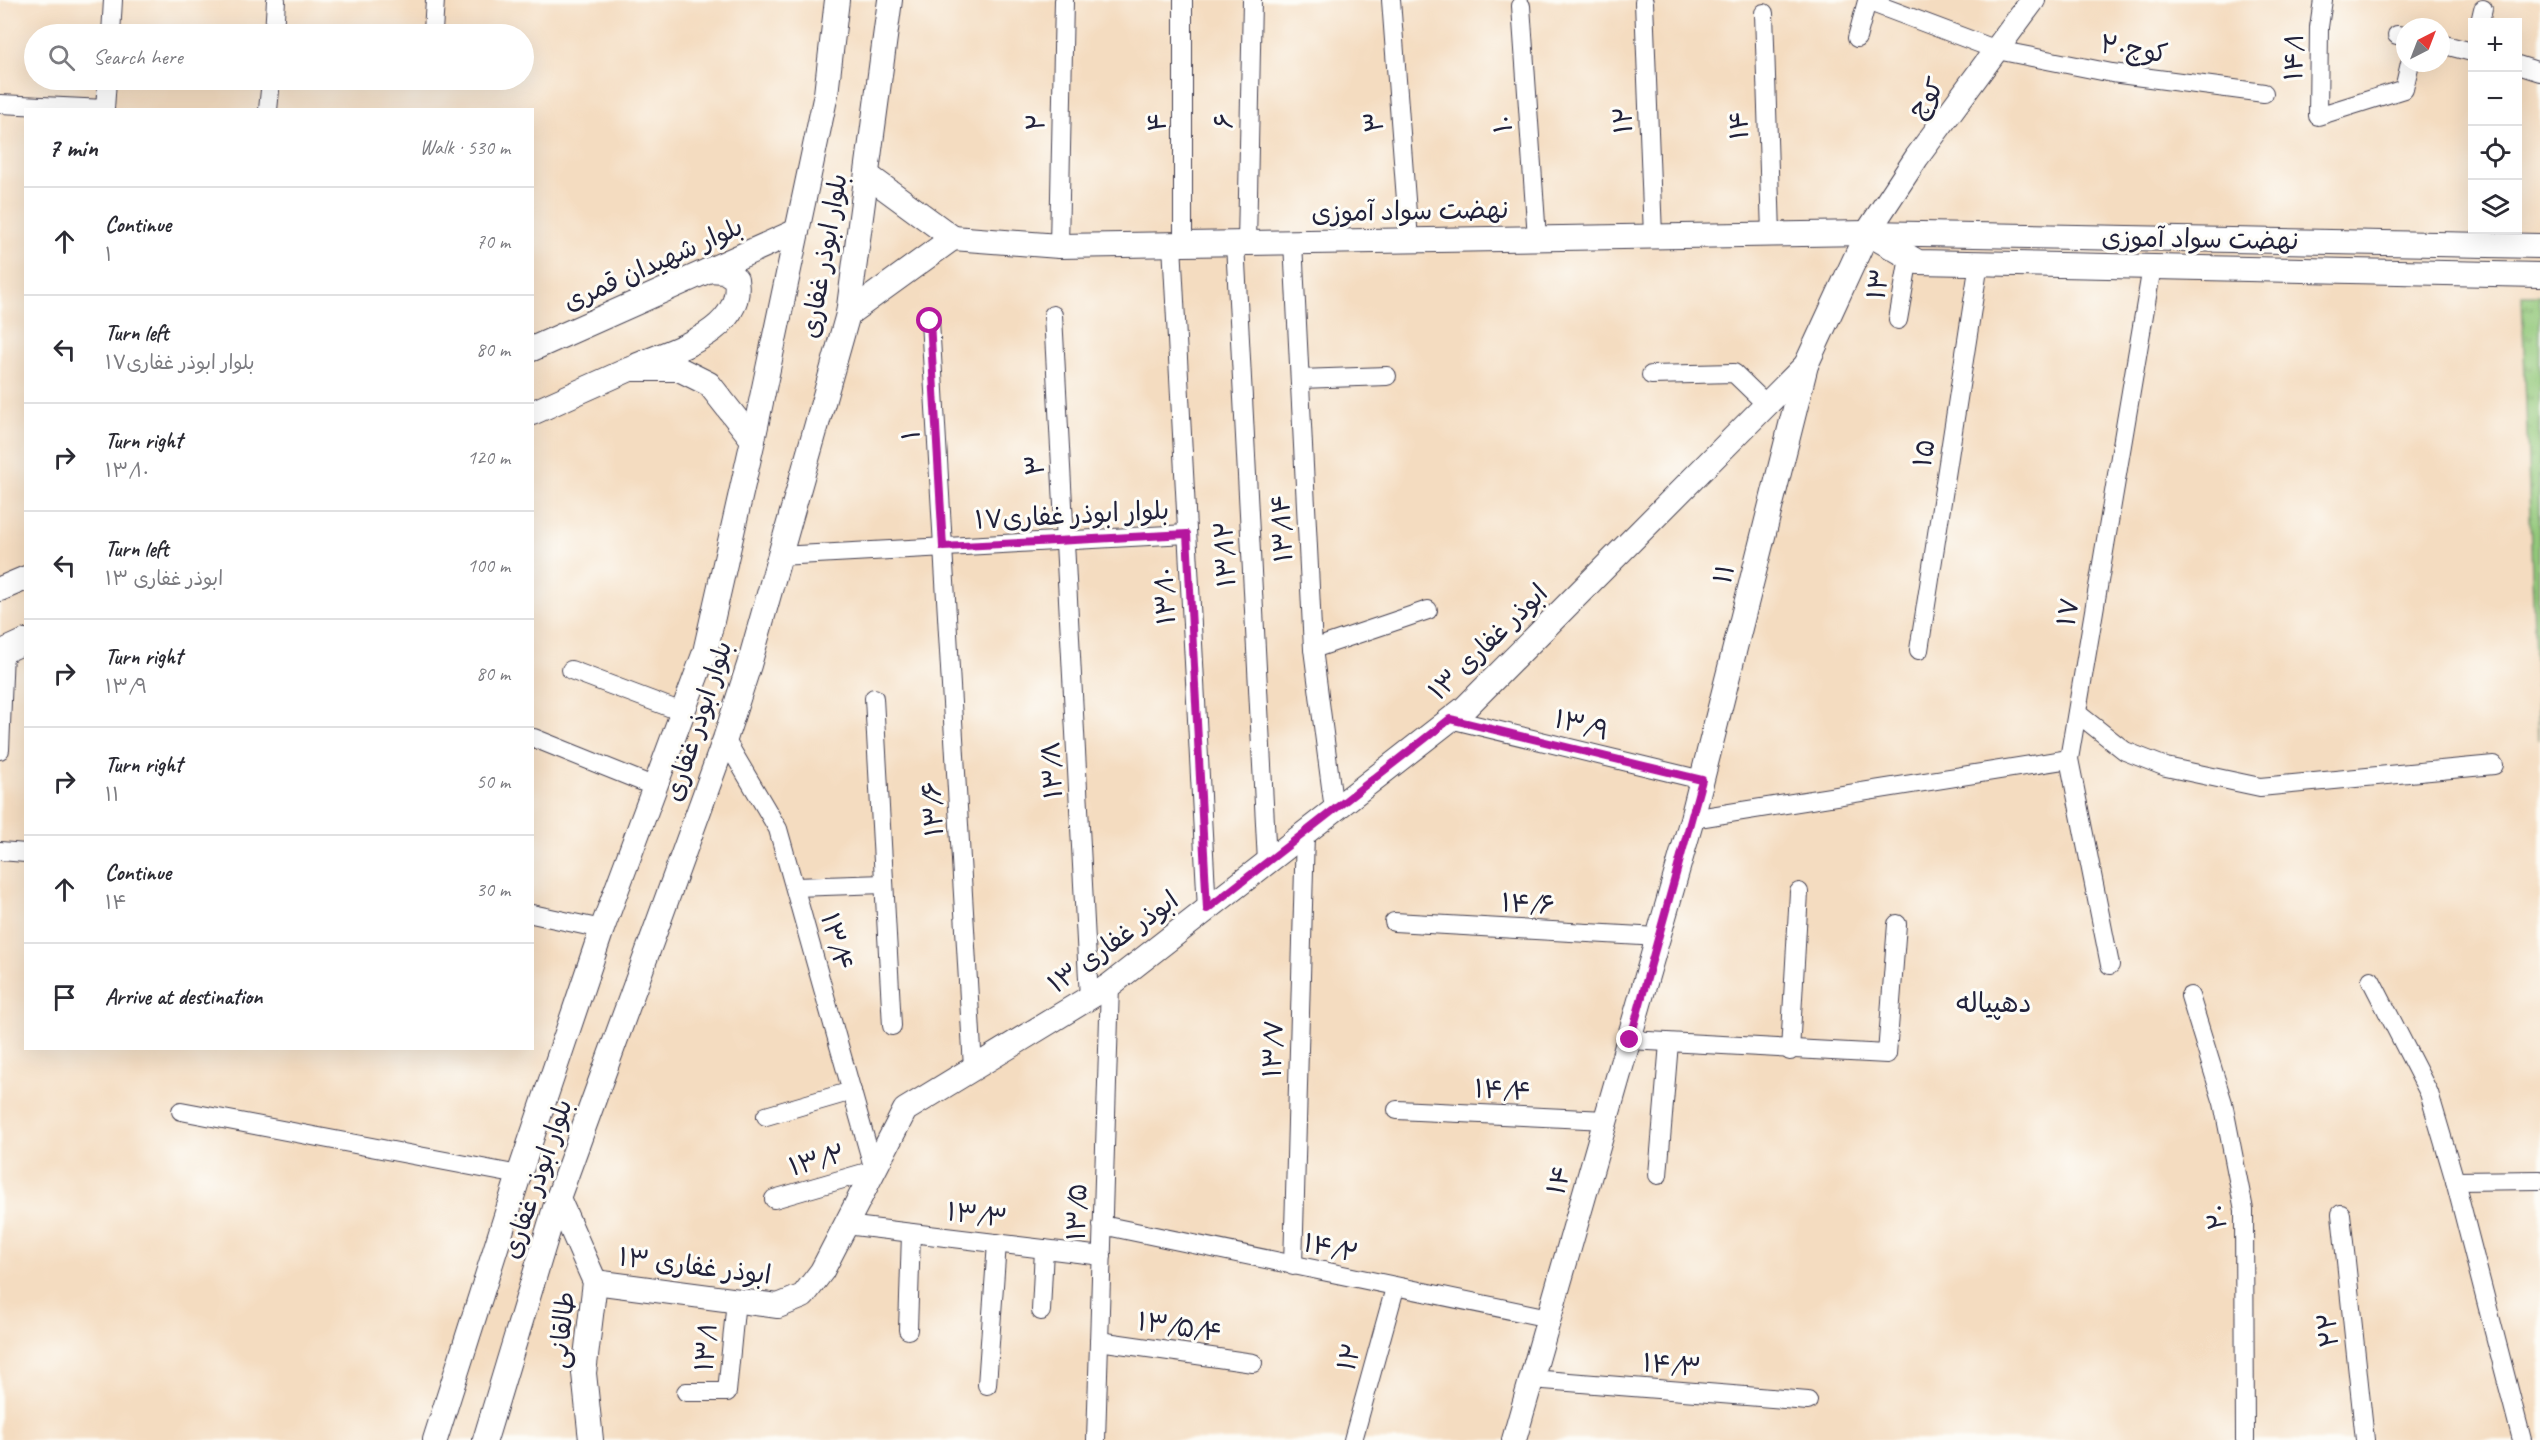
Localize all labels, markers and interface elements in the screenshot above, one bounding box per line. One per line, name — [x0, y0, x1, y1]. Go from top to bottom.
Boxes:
north arrow — [2396, 18, 2450, 72]
map controls — [2468, 18, 2522, 234]
button: + — [2468, 18, 2522, 72]
search box — [24, 24, 534, 90]
street label: ۲۰کوچ — [2098, 27, 2170, 72]
street label: ۱۴/۱ — [2277, 33, 2311, 81]
icon: search — [45, 41, 78, 74]
text: Search here — [93, 43, 183, 71]
street label: کوچ — [1900, 72, 1952, 125]
button: − — [2468, 72, 2522, 126]
street label: ۱۲ — [1606, 106, 1640, 134]
street label: ۳ — [1357, 110, 1391, 134]
street label: ۱۴ — [1722, 110, 1756, 140]
street label: ۴ — [1141, 112, 1174, 132]
street label: ۲ — [1019, 113, 1053, 131]
street label: ۶ — [1207, 113, 1241, 129]
street label: ۱۰ — [1486, 114, 1520, 134]
button: locate — [2468, 126, 2522, 180]
text: 7 min — [48, 131, 98, 164]
text: Walk · 530 m — [420, 135, 510, 160]
street label: بلوار ابوذر غفاری — [793, 171, 855, 341]
button: layers — [2468, 180, 2522, 234]
street label: نهضت سواد آموزی — [1311, 193, 1509, 229]
street label: بلوار شهیدان قمری — [558, 210, 748, 318]
text: Continue — [105, 211, 171, 239]
street label: نهضت سواد آموزی — [2101, 221, 2299, 257]
icon: ahead — [48, 225, 81, 258]
text: 70 m — [476, 229, 510, 254]
text: ۱ — [105, 242, 112, 267]
street label: ۱۳ — [1859, 266, 1897, 302]
route start — [916, 307, 942, 333]
text: Turn left — [105, 319, 169, 347]
icon: left — [48, 333, 81, 366]
text: 80 m — [476, 337, 510, 362]
text: بلوار ابوذر غفاری۱۷ — [105, 350, 255, 375]
text: Turn right — [105, 427, 182, 455]
street label: ۱ — [894, 429, 928, 441]
street label: ۱۵ — [1906, 437, 1942, 469]
icon: right — [48, 441, 81, 474]
text: 120 m — [467, 445, 510, 470]
street label: ۳ — [1018, 454, 1052, 476]
text: ۱۳/۱۰ — [105, 458, 149, 483]
street label: بلوار ابوذر غفاری۱۷ — [974, 493, 1170, 537]
street label: ۱۳/۱۴ — [1264, 493, 1300, 563]
street label: ۱۳/۱۲ — [1207, 520, 1243, 588]
text: Turn left — [105, 535, 169, 563]
icon: left — [48, 549, 81, 582]
text: 100 m — [467, 553, 510, 578]
street label: ۱۱ — [1706, 561, 1742, 587]
text: ۱۳ ابوذر غفاری — [105, 566, 223, 591]
street label: ۱۳/۱۰ — [1147, 567, 1183, 625]
street label: ۱۳ ابوذر غفاری — [1421, 577, 1555, 707]
street label: ۱۷ — [2049, 595, 2087, 629]
street label: بلوار ابوذر غفاری — [657, 637, 739, 805]
text: Turn right — [105, 643, 182, 671]
icon: right — [48, 657, 81, 690]
text: 80 m — [476, 661, 510, 686]
text: ۱۳/۹ — [105, 674, 148, 699]
street label: ۱۳/۹ — [1551, 702, 1613, 748]
street label: ۱۳/۸ — [1034, 740, 1070, 800]
text: Turn right — [105, 751, 182, 779]
icon: right — [48, 765, 81, 798]
text: 50 m — [476, 769, 510, 794]
street label: ۱۳/۶ — [915, 781, 951, 837]
text: ۱۱ — [105, 782, 120, 807]
text: Continue — [105, 859, 171, 887]
icon: ahead — [48, 873, 81, 906]
text: 30 m — [476, 877, 510, 902]
street label: ۱۳ ابوذر غفاری — [1041, 884, 1185, 1000]
street label: ۱۴/۶ — [1501, 886, 1555, 922]
text: ۱۴ — [105, 890, 127, 915]
street label: ۱۳/۴ — [813, 909, 861, 975]
icon: arrive — [48, 981, 81, 1014]
text: Arrive at destination — [105, 983, 262, 1011]
district label: دهپیاله — [1956, 986, 2032, 1020]
street label: ۱۳/۷ — [1256, 1020, 1290, 1078]
route end — [1616, 1026, 1642, 1052]
street label: ۱۴/۴ — [1474, 1072, 1532, 1108]
street label: بلوار ابوذر غفاری — [494, 1095, 580, 1263]
street label: ۱۳/۲ — [785, 1136, 849, 1184]
street label: ۱۴ — [1539, 1162, 1579, 1198]
street label: ۱۳/۵ — [1060, 1183, 1094, 1241]
street label: ۱۳/۳ — [945, 1195, 1009, 1235]
street label: ۲۰ — [2199, 1203, 2235, 1231]
street label: ۱۴/۲ — [1301, 1226, 1361, 1270]
street label: ۱۳ ابوذر غفاری — [617, 1240, 773, 1292]
street label: طالقانی — [542, 1290, 582, 1370]
street label: ۱۳/۵/۴ — [1135, 1305, 1225, 1349]
street label: ۲۲ — [2310, 1311, 2346, 1349]
street label: ۱۳/۱ — [687, 1321, 725, 1373]
street label: ۱۲ — [1330, 1340, 1368, 1374]
street label: ۱۴/۳ — [1641, 1346, 1703, 1384]

